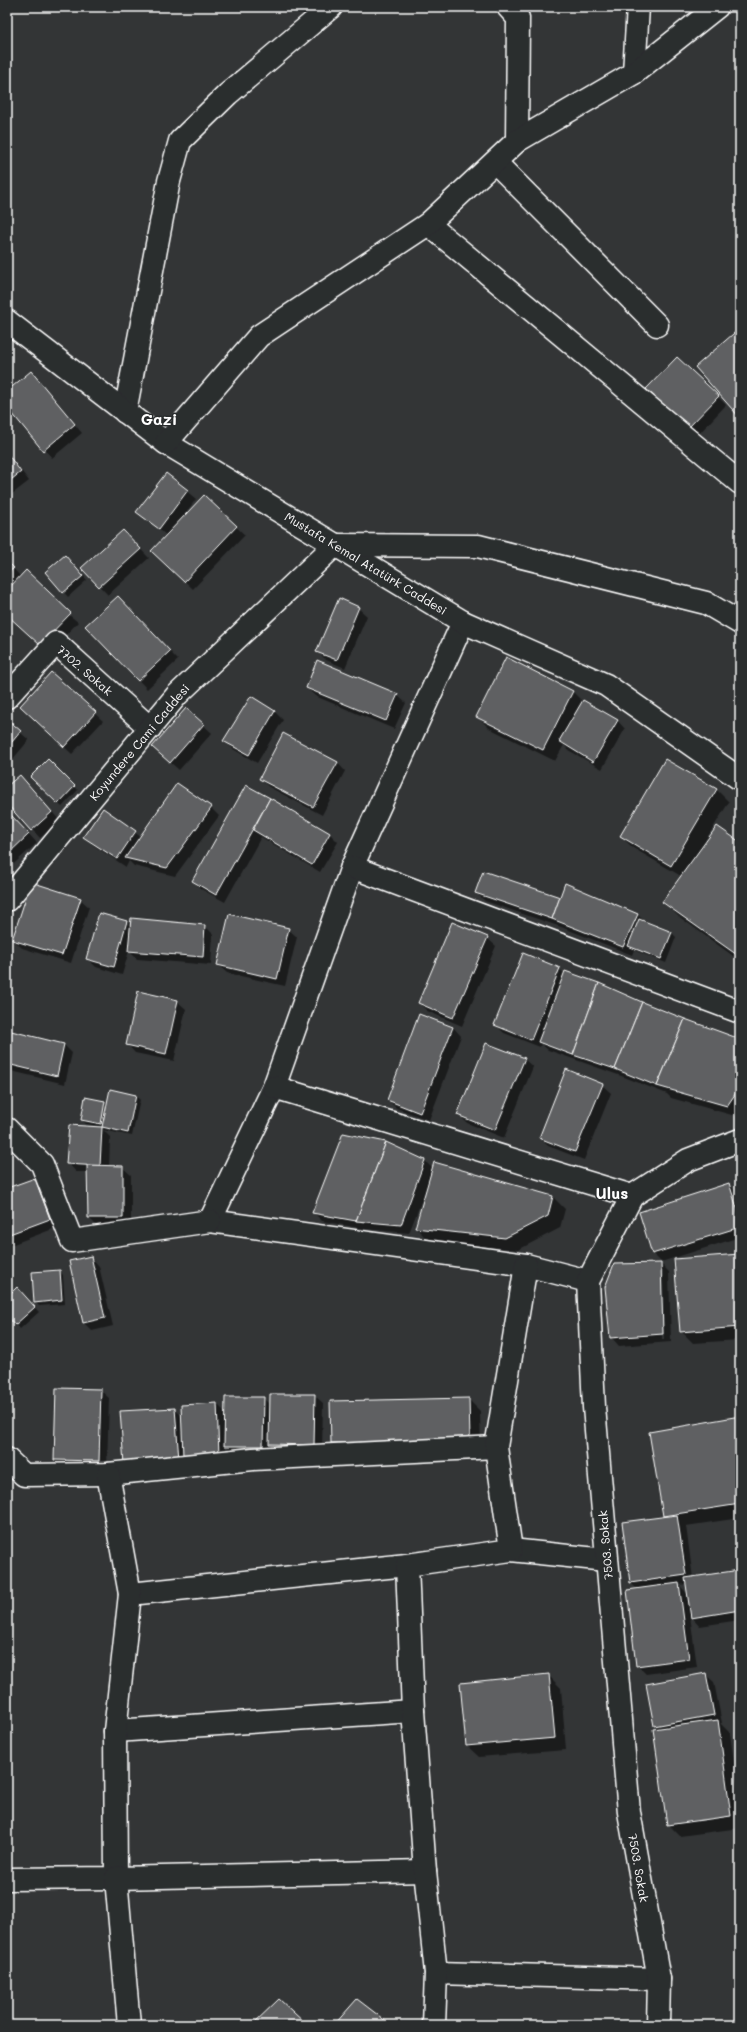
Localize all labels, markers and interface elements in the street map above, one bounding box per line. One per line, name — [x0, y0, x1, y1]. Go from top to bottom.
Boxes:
district label: Gazi — [141, 408, 177, 429]
street label: Mustafa Kemal Atatürk Caddesi — [282, 508, 450, 618]
street label: 7702. Sokak — [54, 641, 116, 699]
street label: Koyundere Cami Caddesi — [85, 680, 193, 804]
district label: Ulus — [596, 1182, 628, 1203]
street label: 7503. Sokak — [594, 1510, 616, 1580]
street label: 7503. Sokak — [625, 1832, 653, 1904]

